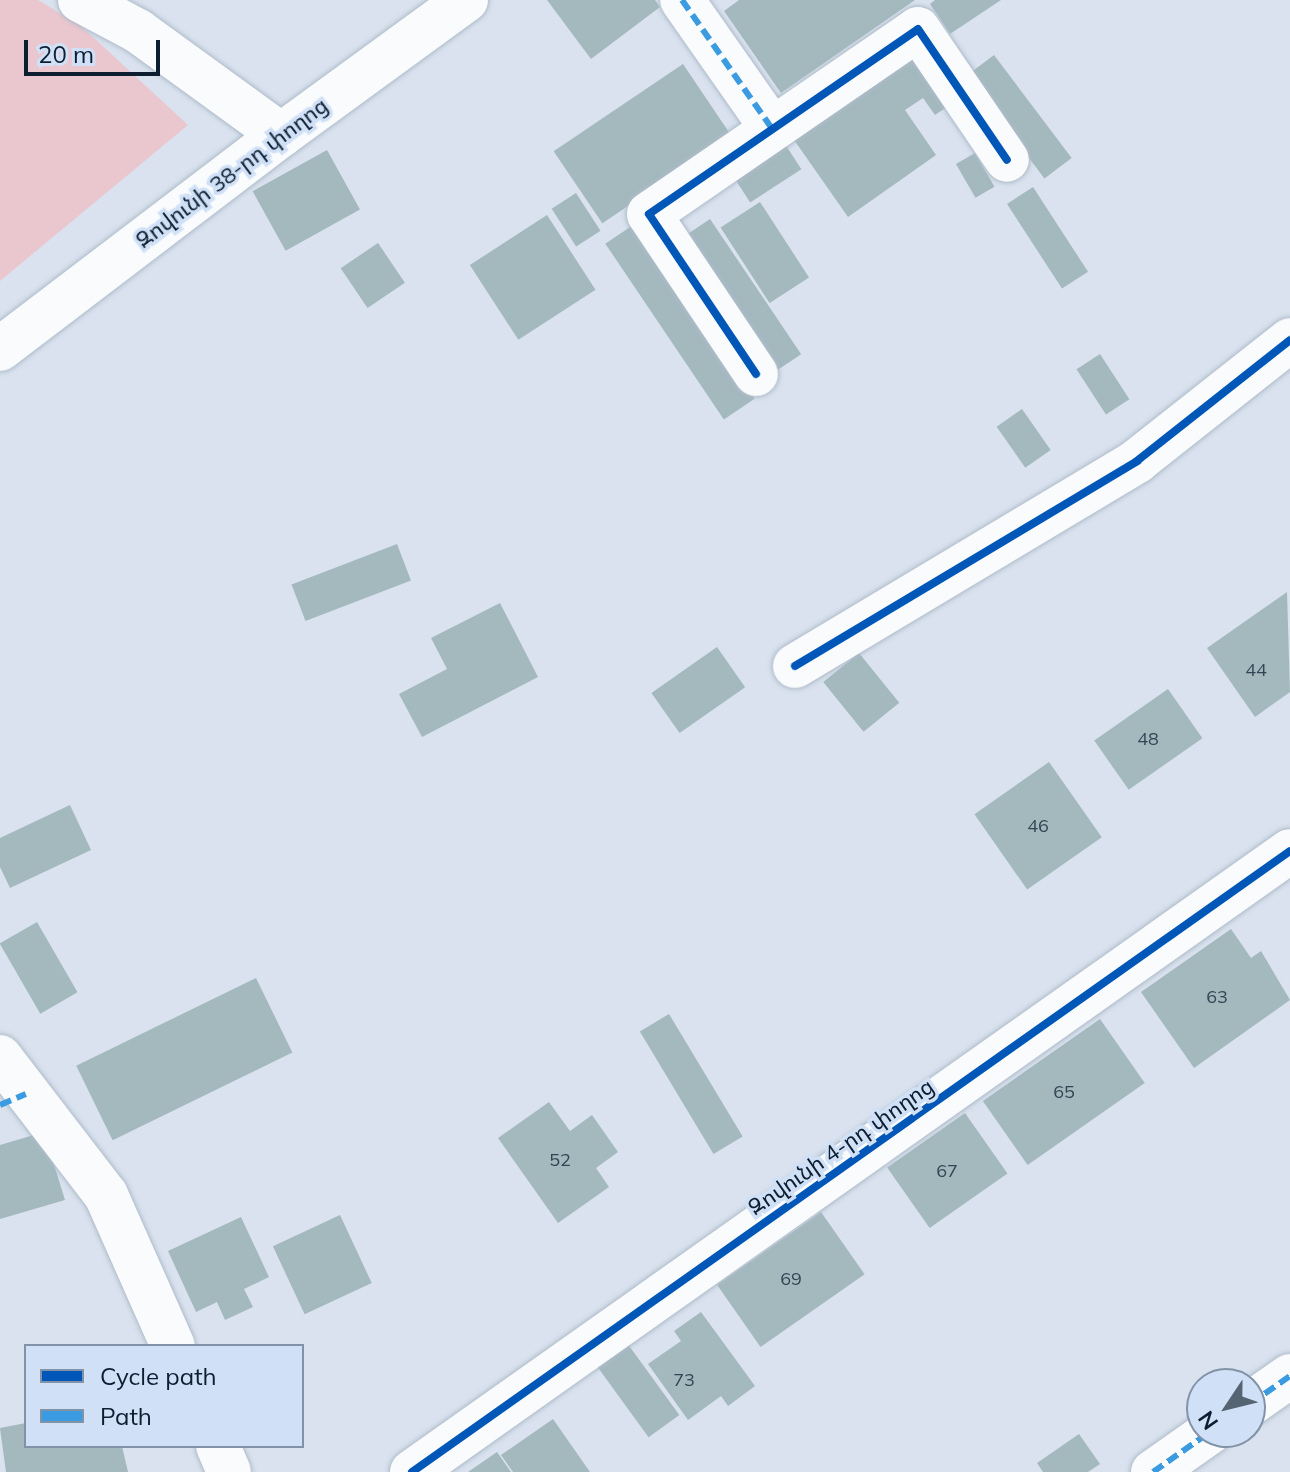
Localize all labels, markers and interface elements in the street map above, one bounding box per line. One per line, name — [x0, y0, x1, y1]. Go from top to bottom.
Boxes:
scale bar — [28, 24, 164, 74]
text: 20 m — [38, 39, 94, 69]
street label: Զովունի 38-րդ փողոց — [131, 92, 333, 254]
house number: 44 — [1245, 659, 1267, 681]
house number: 48 — [1137, 728, 1159, 750]
house number: 46 — [1027, 815, 1049, 837]
house number: 63 — [1206, 986, 1228, 1008]
street label: Զովունի 4-րդ փողոց — [743, 1073, 939, 1221]
house number: 65 — [1053, 1081, 1075, 1103]
house number: 52 — [549, 1149, 571, 1171]
house number: 67 — [936, 1160, 958, 1182]
house number: 69 — [780, 1268, 802, 1290]
legend — [24, 1344, 304, 1448]
text: Cycle path — [100, 1361, 217, 1391]
north arrow — [1186, 1368, 1266, 1448]
house number: 73 — [673, 1369, 695, 1391]
text: Path — [100, 1401, 152, 1431]
text: N — [1192, 1406, 1224, 1435]

